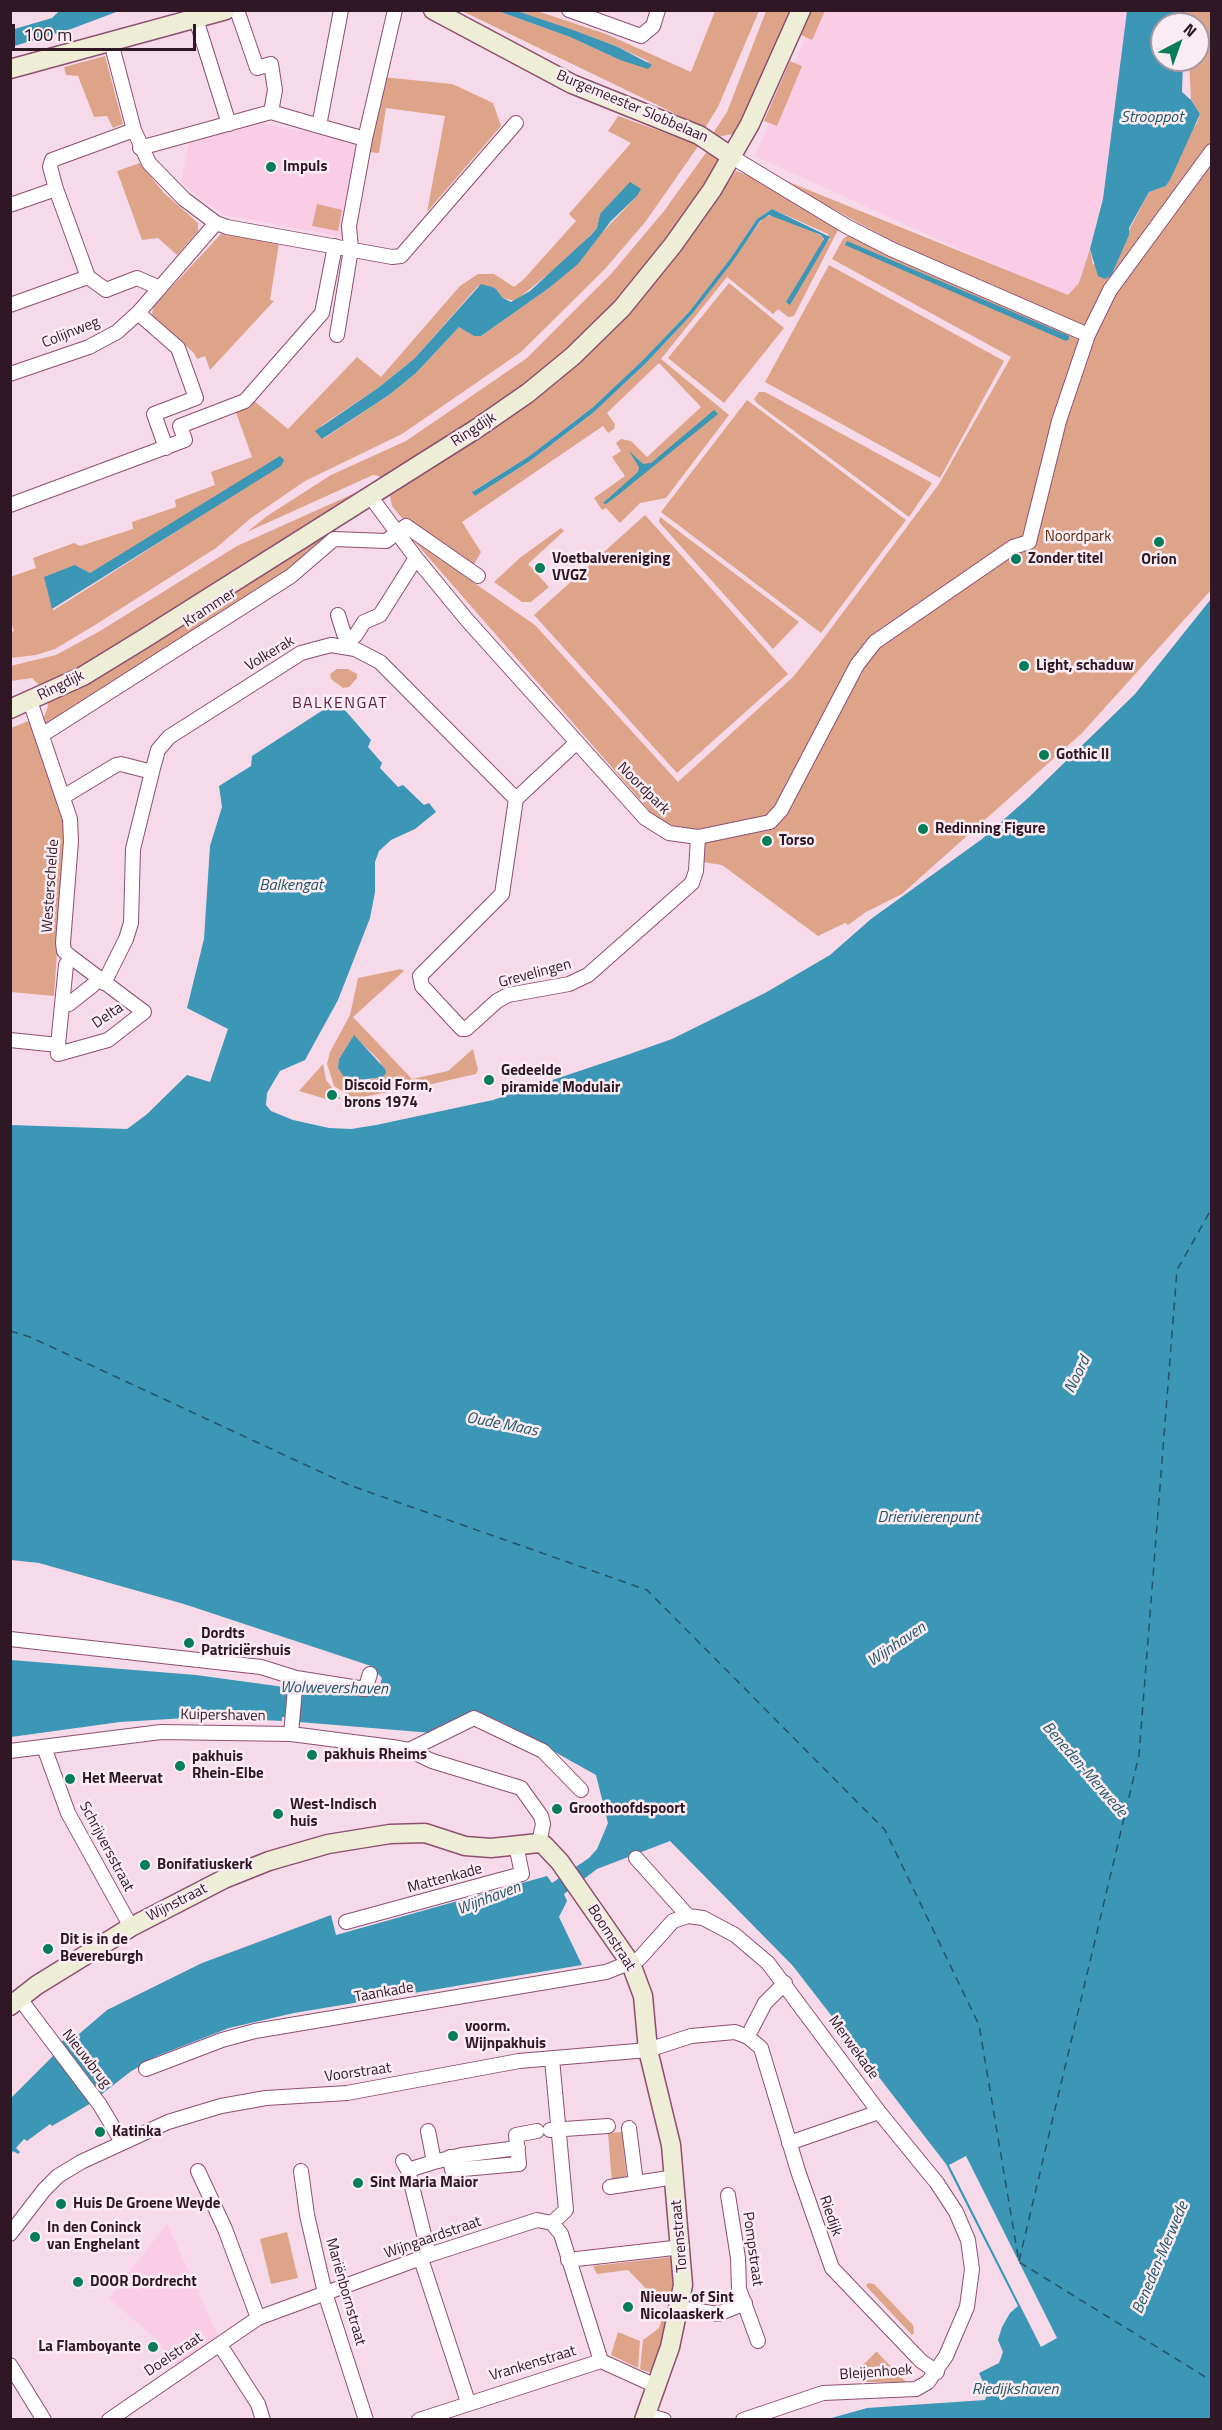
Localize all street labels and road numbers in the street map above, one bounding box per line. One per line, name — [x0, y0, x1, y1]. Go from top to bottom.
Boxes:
street label: Burgemeester Slobbelaan — [553, 67, 711, 147]
street label: Colijnweg — [40, 313, 102, 353]
street label: Ringdijk — [448, 409, 500, 451]
street label: Krammer — [180, 584, 240, 632]
street label: Volkerak — [242, 632, 298, 676]
street label: Ringdijk — [35, 667, 87, 705]
street label: Noordpark — [613, 759, 673, 819]
street label: Westerschelde — [39, 839, 63, 933]
street label: Grevelingen — [497, 956, 573, 992]
street label: Delta — [89, 999, 127, 1033]
street label: Kuipershaven — [180, 1706, 266, 1726]
street label: Schrijversstraat — [75, 1799, 137, 1895]
street label: Mattenkade — [406, 1860, 484, 1898]
street label: Wijnstraat — [144, 1880, 210, 1926]
street label: Boomstraat — [583, 1902, 639, 1974]
street label: Taankade — [353, 1979, 415, 2007]
street label: Merwekade — [824, 2013, 882, 2083]
street label: Nieuwbrug — [58, 2026, 114, 2092]
street label: Voorstraat — [324, 2059, 392, 2087]
street label: Riedijk — [815, 2193, 845, 2239]
street label: Torenstraat — [668, 2199, 692, 2273]
street label: Pompstraat — [738, 2211, 766, 2287]
street label: Wijngaardstraat — [382, 2213, 484, 2263]
street label: Mariënbornstraat — [321, 2236, 369, 2348]
street label: Doelstraat — [141, 2329, 207, 2381]
street label: Vrankenstraat — [488, 2342, 578, 2386]
street label: Bleijenhoek — [839, 2361, 913, 2385]

